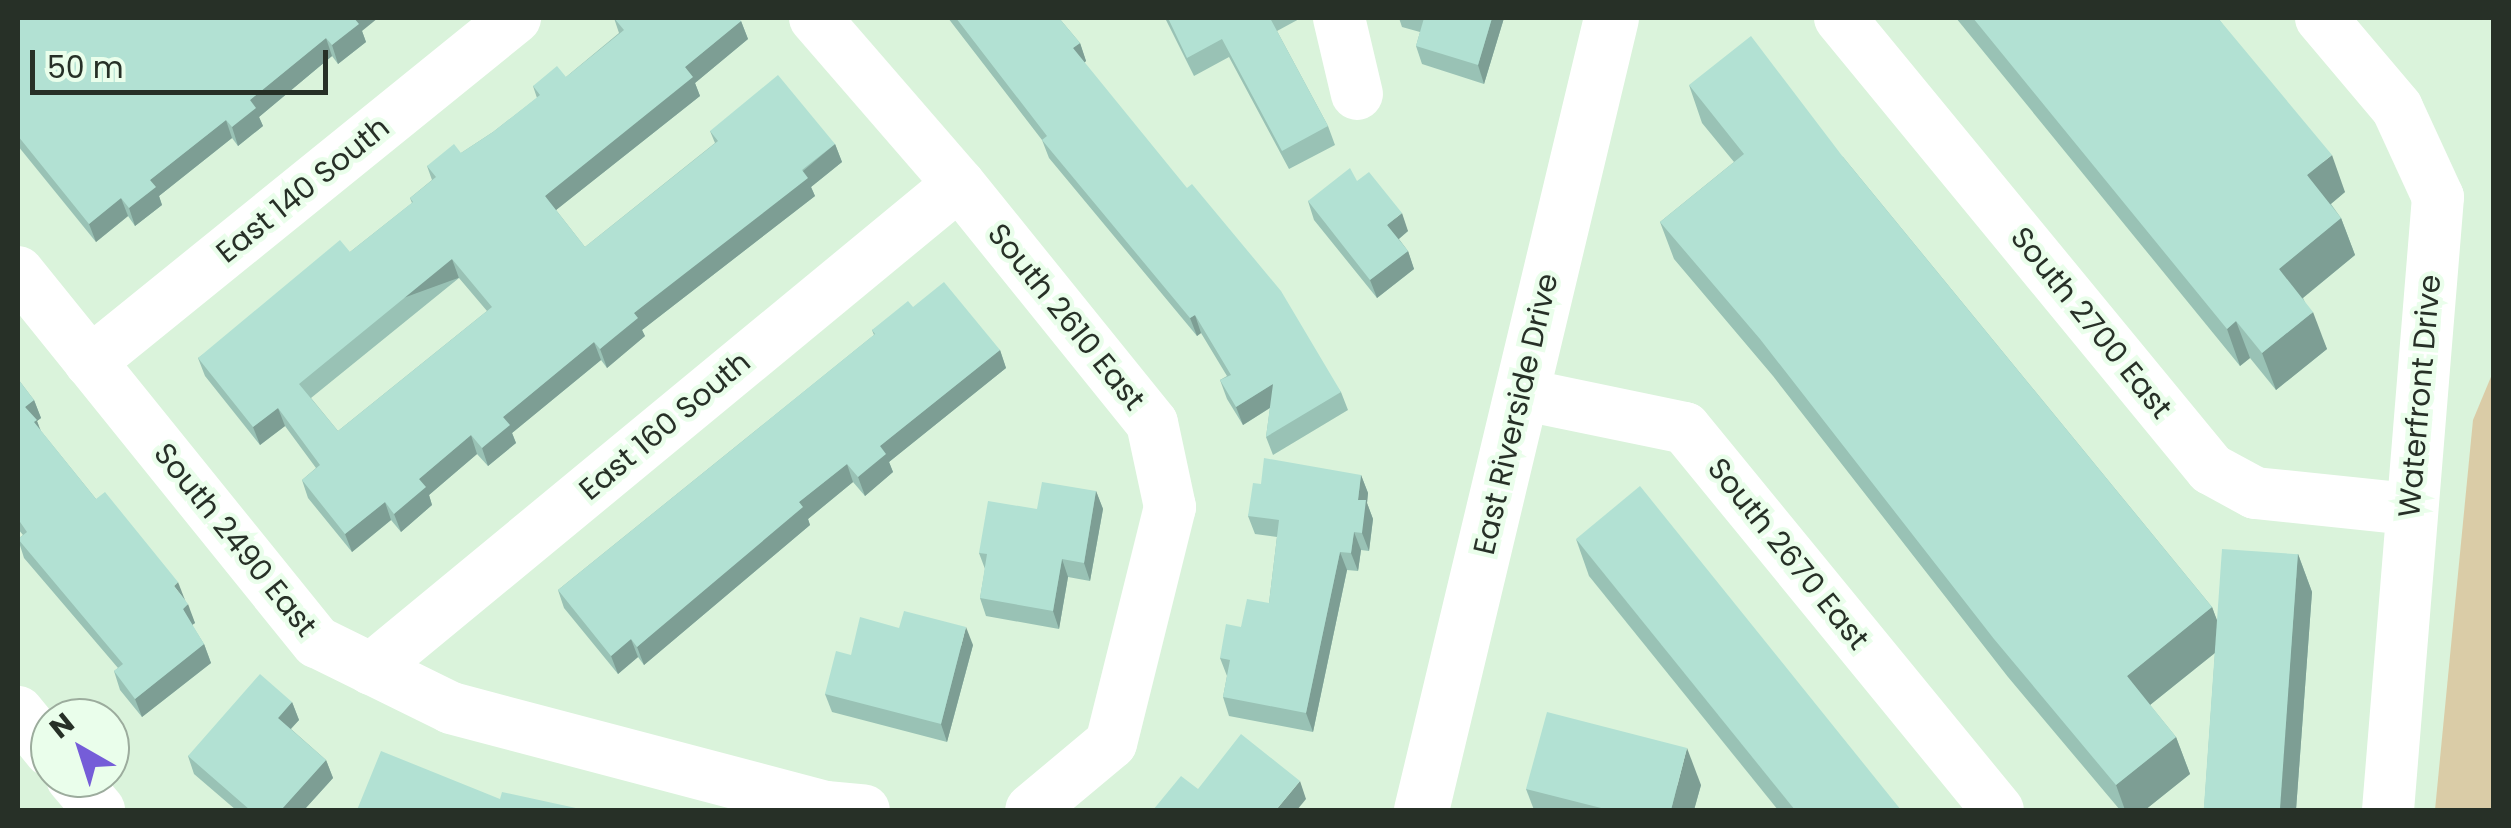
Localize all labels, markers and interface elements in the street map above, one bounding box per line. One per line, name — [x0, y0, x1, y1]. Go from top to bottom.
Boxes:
scale bar — [35, 30, 332, 92]
text: 50 m — [47, 46, 124, 89]
street label: East 140 South — [209, 109, 397, 271]
street label: South 2610 East — [980, 217, 1152, 417]
street label: South 2700 East — [2003, 220, 2179, 426]
street label: East Riverside Drive — [1466, 270, 1566, 558]
street label: Waterfront Drive — [2391, 273, 2449, 519]
street label: East 160 South — [572, 344, 758, 508]
street label: South 2490 East — [146, 436, 324, 644]
street label: South 2670 East — [1700, 451, 1876, 657]
north arrow — [30, 698, 130, 798]
text: N — [42, 704, 83, 748]

